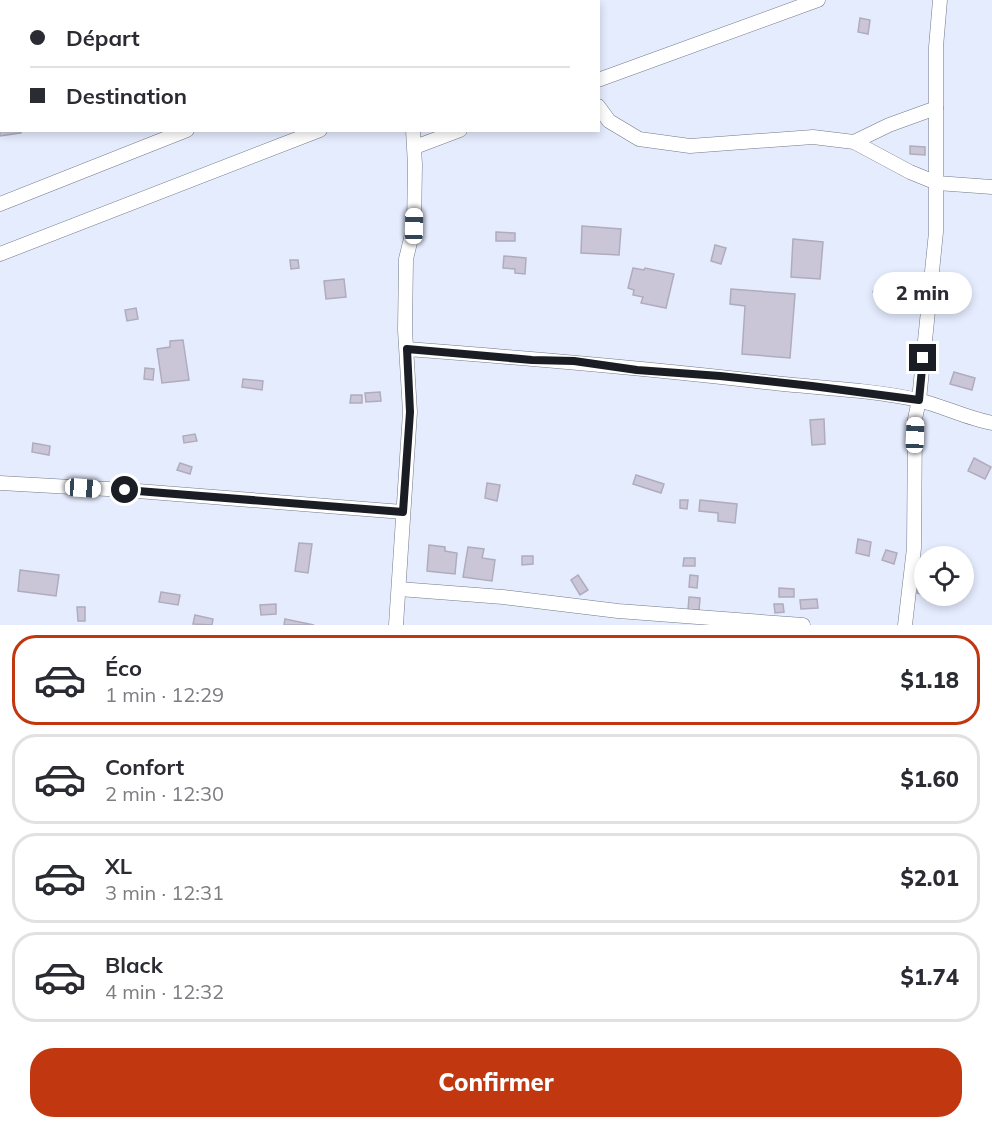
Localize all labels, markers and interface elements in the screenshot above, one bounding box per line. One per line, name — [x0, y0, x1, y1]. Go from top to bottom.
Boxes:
text: Départ — [66, 24, 140, 52]
text: Destination — [66, 82, 187, 110]
car — [405, 208, 423, 244]
callout: 2 min — [874, 271, 972, 313]
text: 2 min — [896, 280, 949, 305]
route end — [909, 344, 936, 371]
car — [905, 417, 925, 453]
route start — [111, 476, 138, 503]
car — [64, 478, 102, 498]
map controls — [914, 546, 974, 606]
button: locate — [914, 546, 974, 606]
icon: car — [33, 653, 87, 707]
text: Éco — [105, 654, 142, 682]
text: $1.18 — [900, 666, 959, 694]
text: 1 min · 12:29 — [105, 682, 224, 707]
icon: car — [33, 752, 87, 806]
text: Confort — [105, 753, 184, 781]
text: $1.60 — [900, 765, 959, 793]
text: 2 min · 12:30 — [105, 781, 224, 806]
icon: car — [33, 851, 87, 905]
text: XL — [105, 852, 132, 880]
text: $2.01 — [900, 864, 959, 892]
text: 3 min · 12:31 — [105, 880, 224, 905]
icon: car — [33, 950, 87, 1004]
text: Black — [105, 951, 163, 979]
text: $1.74 — [900, 963, 959, 991]
text: 4 min · 12:32 — [105, 979, 224, 1004]
button: Confirmer — [30, 1048, 962, 1117]

